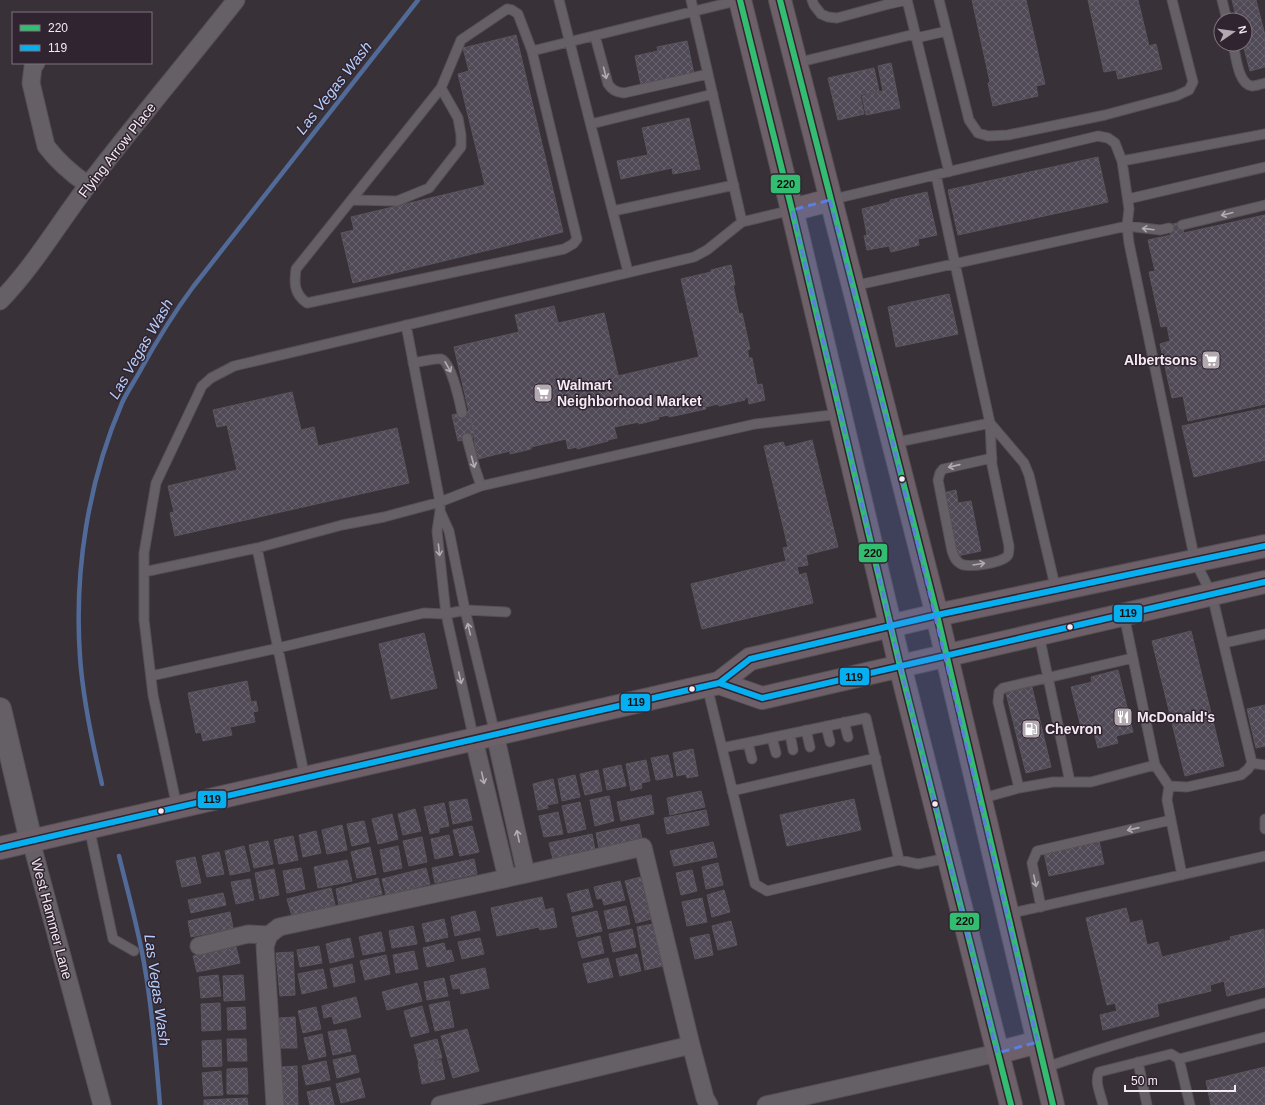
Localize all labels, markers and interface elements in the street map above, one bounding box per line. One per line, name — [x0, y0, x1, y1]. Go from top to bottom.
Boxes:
legend — [12, 12, 152, 64]
north arrow — [1213, 12, 1253, 52]
text: 220 — [48, 21, 68, 35]
text: N — [1236, 25, 1249, 35]
water label: Las Vegas Wash — [292, 38, 375, 137]
text: 119 — [48, 41, 67, 55]
one-way arrow — [602, 67, 609, 80]
street label: Flying Arrow Place — [75, 99, 159, 201]
line badge: 220 — [770, 174, 801, 194]
text: 220 — [777, 178, 795, 190]
one-way arrow — [1221, 210, 1234, 218]
one-way arrow — [1142, 225, 1155, 232]
water label: Las Vegas Wash — [105, 296, 176, 402]
supermarket icon: Albertsons — [1200, 349, 1222, 371]
place label: Albertsons — [1124, 352, 1197, 368]
one-way arrow — [444, 361, 452, 373]
place label: Walmart Neighborhood Market — [557, 377, 702, 409]
supermarket icon: Walmart Neighborhood Market — [532, 382, 554, 404]
one-way arrow — [470, 456, 478, 469]
one-way arrow — [948, 463, 961, 471]
unlabelled marker — [897, 474, 907, 484]
one-way arrow — [435, 543, 443, 556]
line badge: 220 — [858, 543, 888, 563]
text: 220 — [864, 547, 882, 559]
one-way arrow — [972, 560, 985, 568]
line badge: 119 — [1113, 604, 1143, 623]
text: 119 — [1119, 607, 1137, 619]
one-way arrow — [465, 622, 473, 635]
unlabelled marker — [1065, 622, 1075, 632]
line badge: 119 — [839, 667, 870, 686]
one-way arrow — [457, 671, 465, 684]
text: 119 — [845, 671, 863, 683]
unlabelled marker — [687, 684, 697, 694]
line badge: 119 — [620, 693, 651, 712]
text: 119 — [627, 696, 645, 708]
restaurant icon: McDonald's — [1112, 706, 1134, 728]
place label: McDonald's — [1137, 709, 1215, 725]
fuel station icon: Chevron — [1020, 718, 1042, 740]
place label: Chevron — [1045, 721, 1102, 737]
one-way arrow — [480, 771, 488, 784]
line badge: 119 — [197, 790, 227, 809]
text: 119 — [203, 793, 221, 805]
unlabelled marker — [930, 799, 940, 809]
unlabelled marker — [156, 806, 166, 816]
one-way arrow — [1127, 825, 1140, 833]
one-way arrow — [513, 830, 521, 843]
street label: West Hammer Lane — [28, 857, 76, 981]
one-way arrow — [1032, 874, 1040, 887]
line badge: 220 — [949, 912, 980, 931]
text: 220 — [956, 915, 974, 927]
water label: Las Vegas Wash — [141, 933, 174, 1047]
scale bar — [1125, 1067, 1235, 1093]
text: 50 m — [1131, 1074, 1158, 1088]

